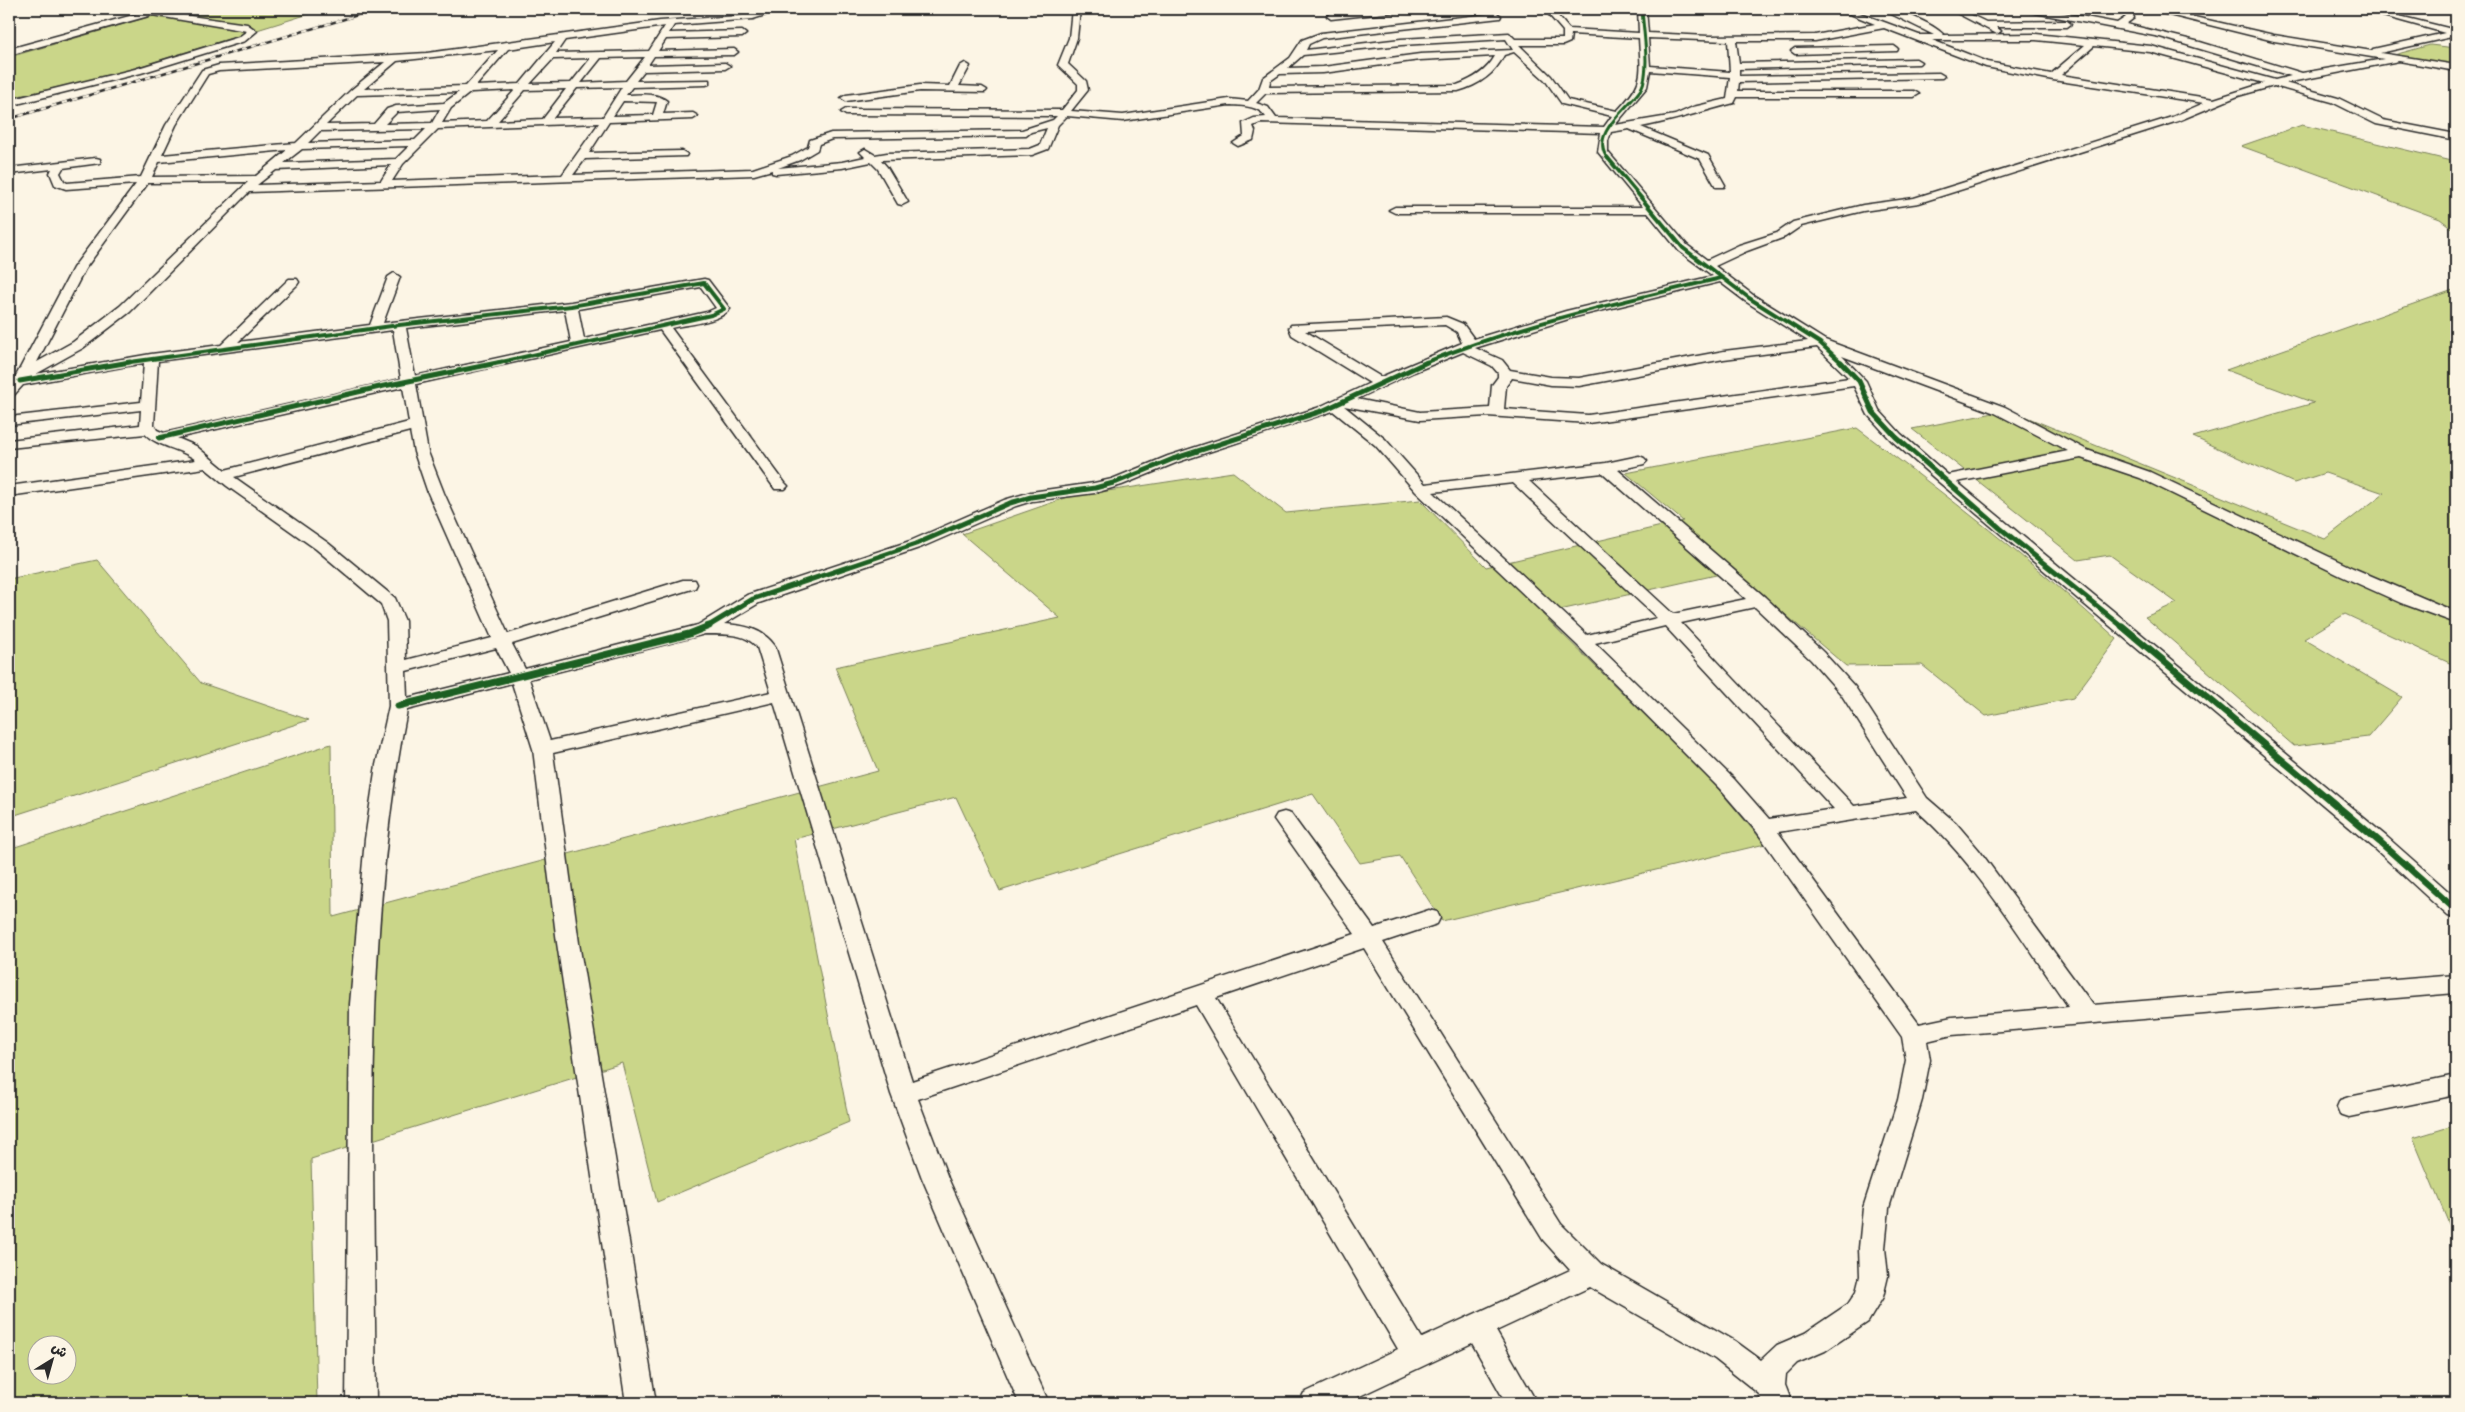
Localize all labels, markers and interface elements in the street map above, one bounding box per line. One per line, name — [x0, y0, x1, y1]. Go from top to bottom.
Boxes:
north arrow — [28, 1334, 78, 1384]
text: ش — [48, 1339, 71, 1362]

